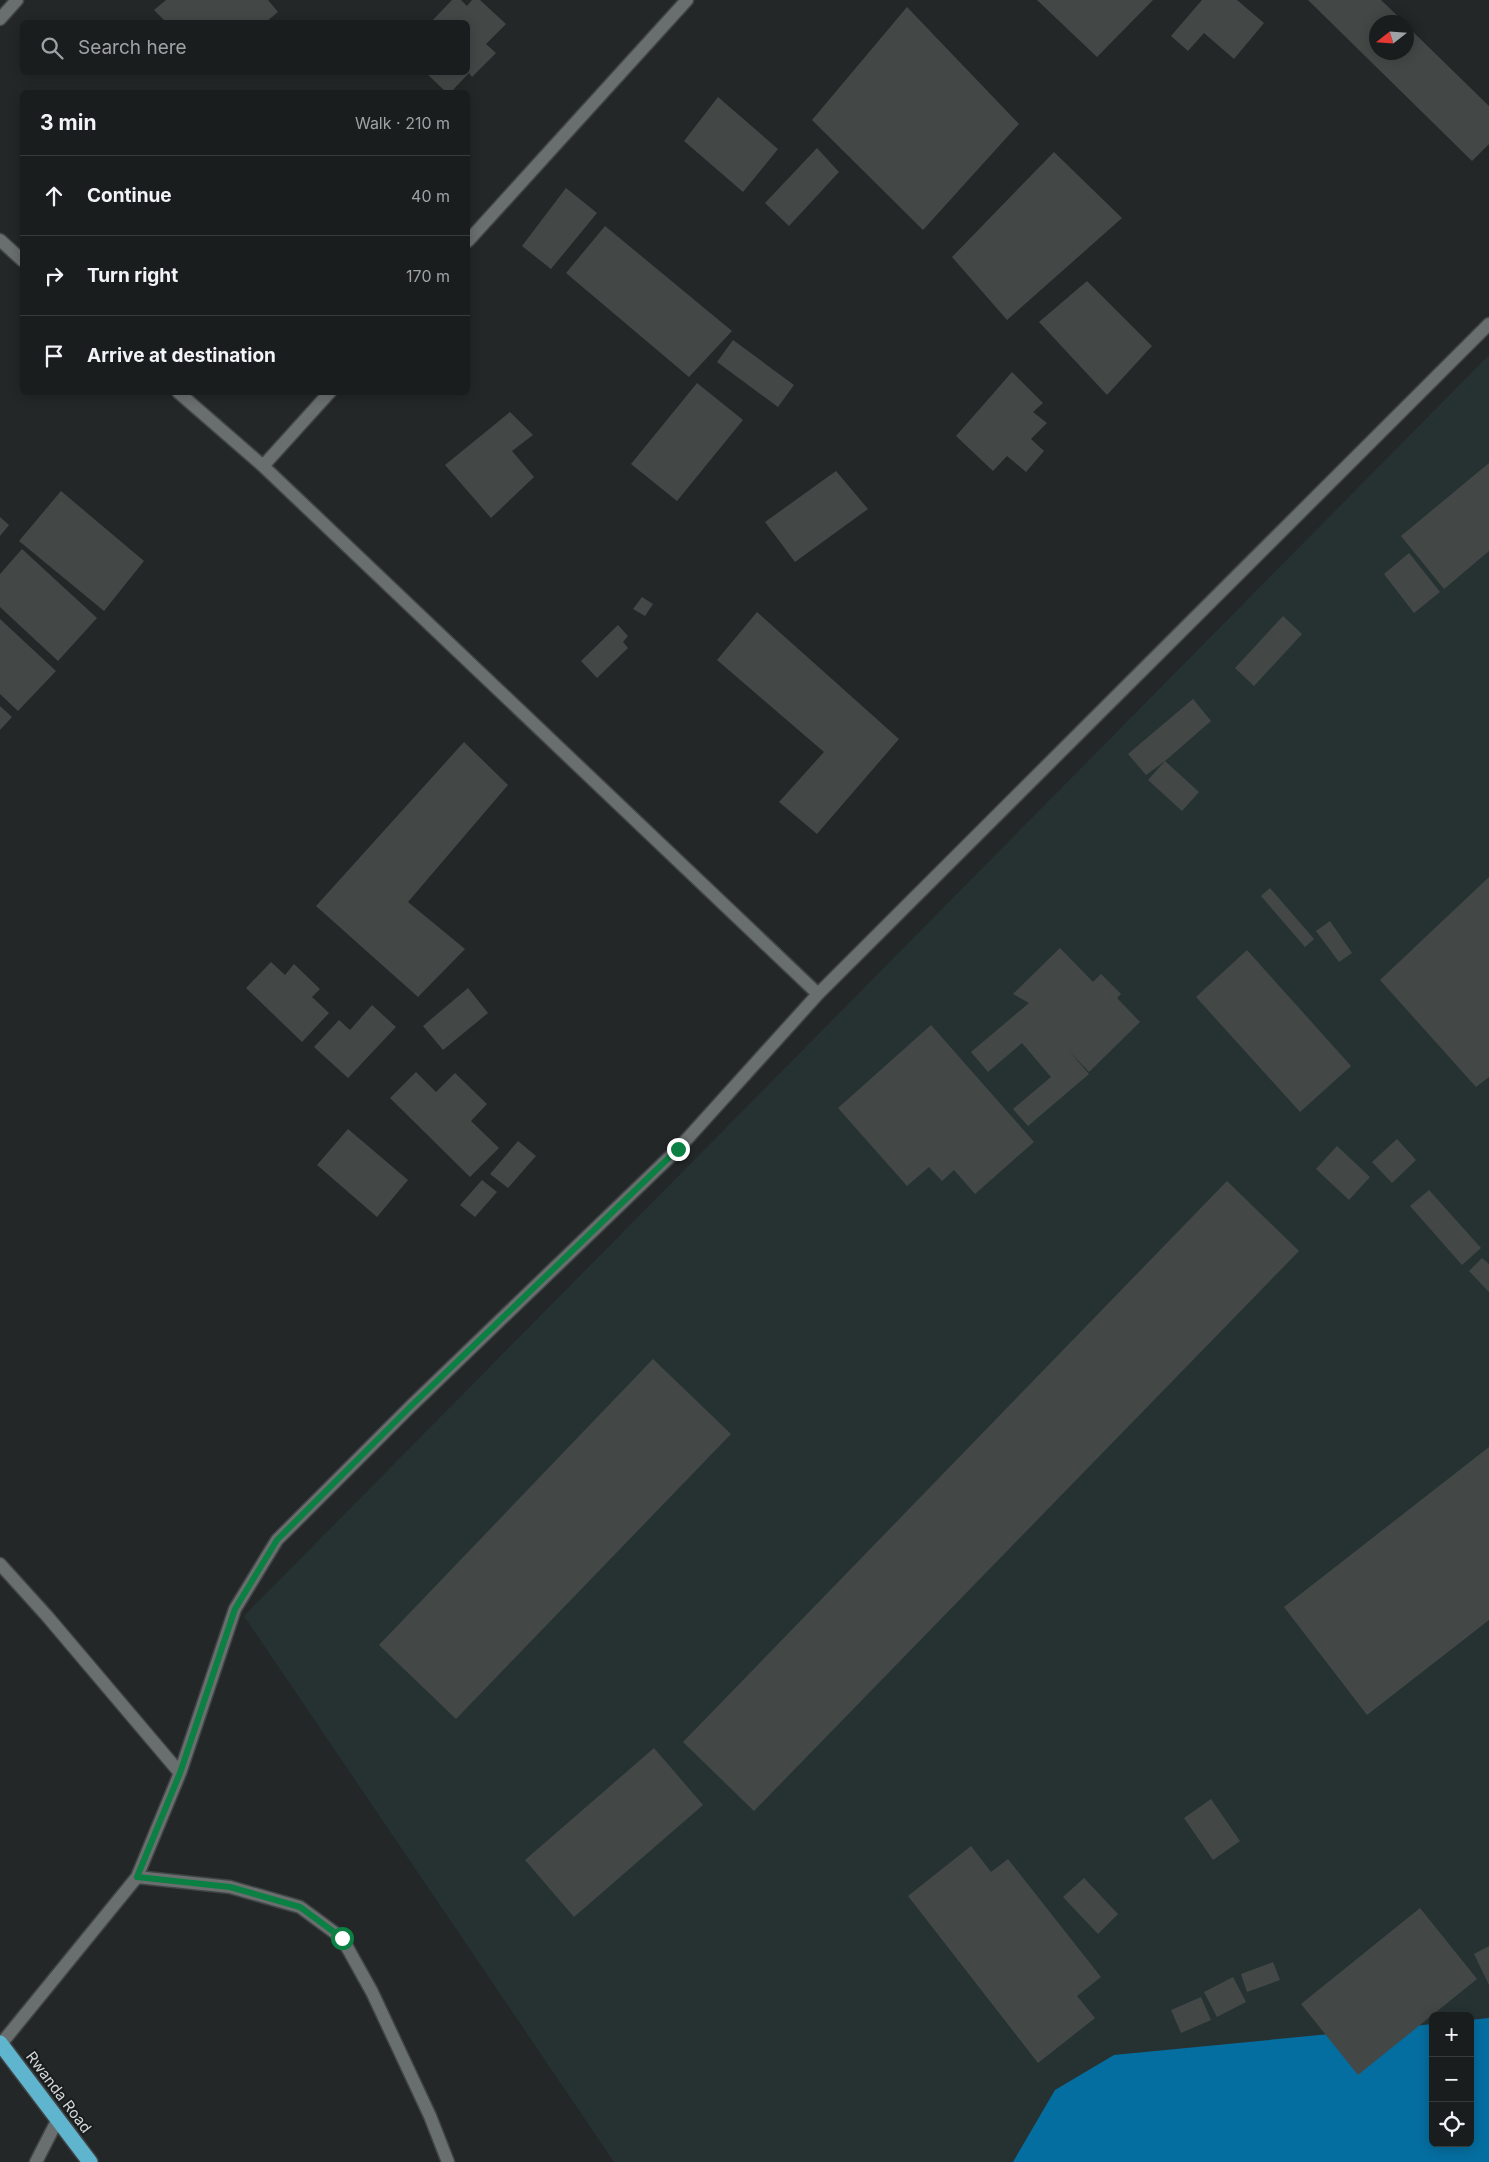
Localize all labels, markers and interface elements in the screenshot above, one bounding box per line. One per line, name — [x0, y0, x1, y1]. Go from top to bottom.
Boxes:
north arrow — [1369, 15, 1414, 60]
search box — [20, 20, 470, 75]
icon: search — [38, 34, 66, 62]
text: Search here — [78, 36, 187, 59]
text: 3 min — [40, 110, 96, 135]
text: Walk · 210 m — [355, 113, 450, 133]
icon: ahead — [40, 182, 68, 210]
text: Continue — [87, 184, 172, 207]
text: 40 m — [411, 186, 450, 206]
icon: right — [40, 262, 68, 290]
text: Turn right — [87, 264, 178, 287]
text: 170 m — [406, 266, 450, 286]
icon: arrive — [40, 342, 68, 370]
text: Arrive at destination — [87, 344, 276, 367]
route end — [667, 1138, 690, 1161]
route start — [331, 1927, 354, 1950]
map controls — [1429, 2012, 1474, 2147]
button: + — [1429, 2012, 1474, 2057]
street label: Rwanda Road — [22, 2047, 96, 2137]
button: − — [1429, 2057, 1474, 2102]
button: locate — [1429, 2102, 1474, 2147]

